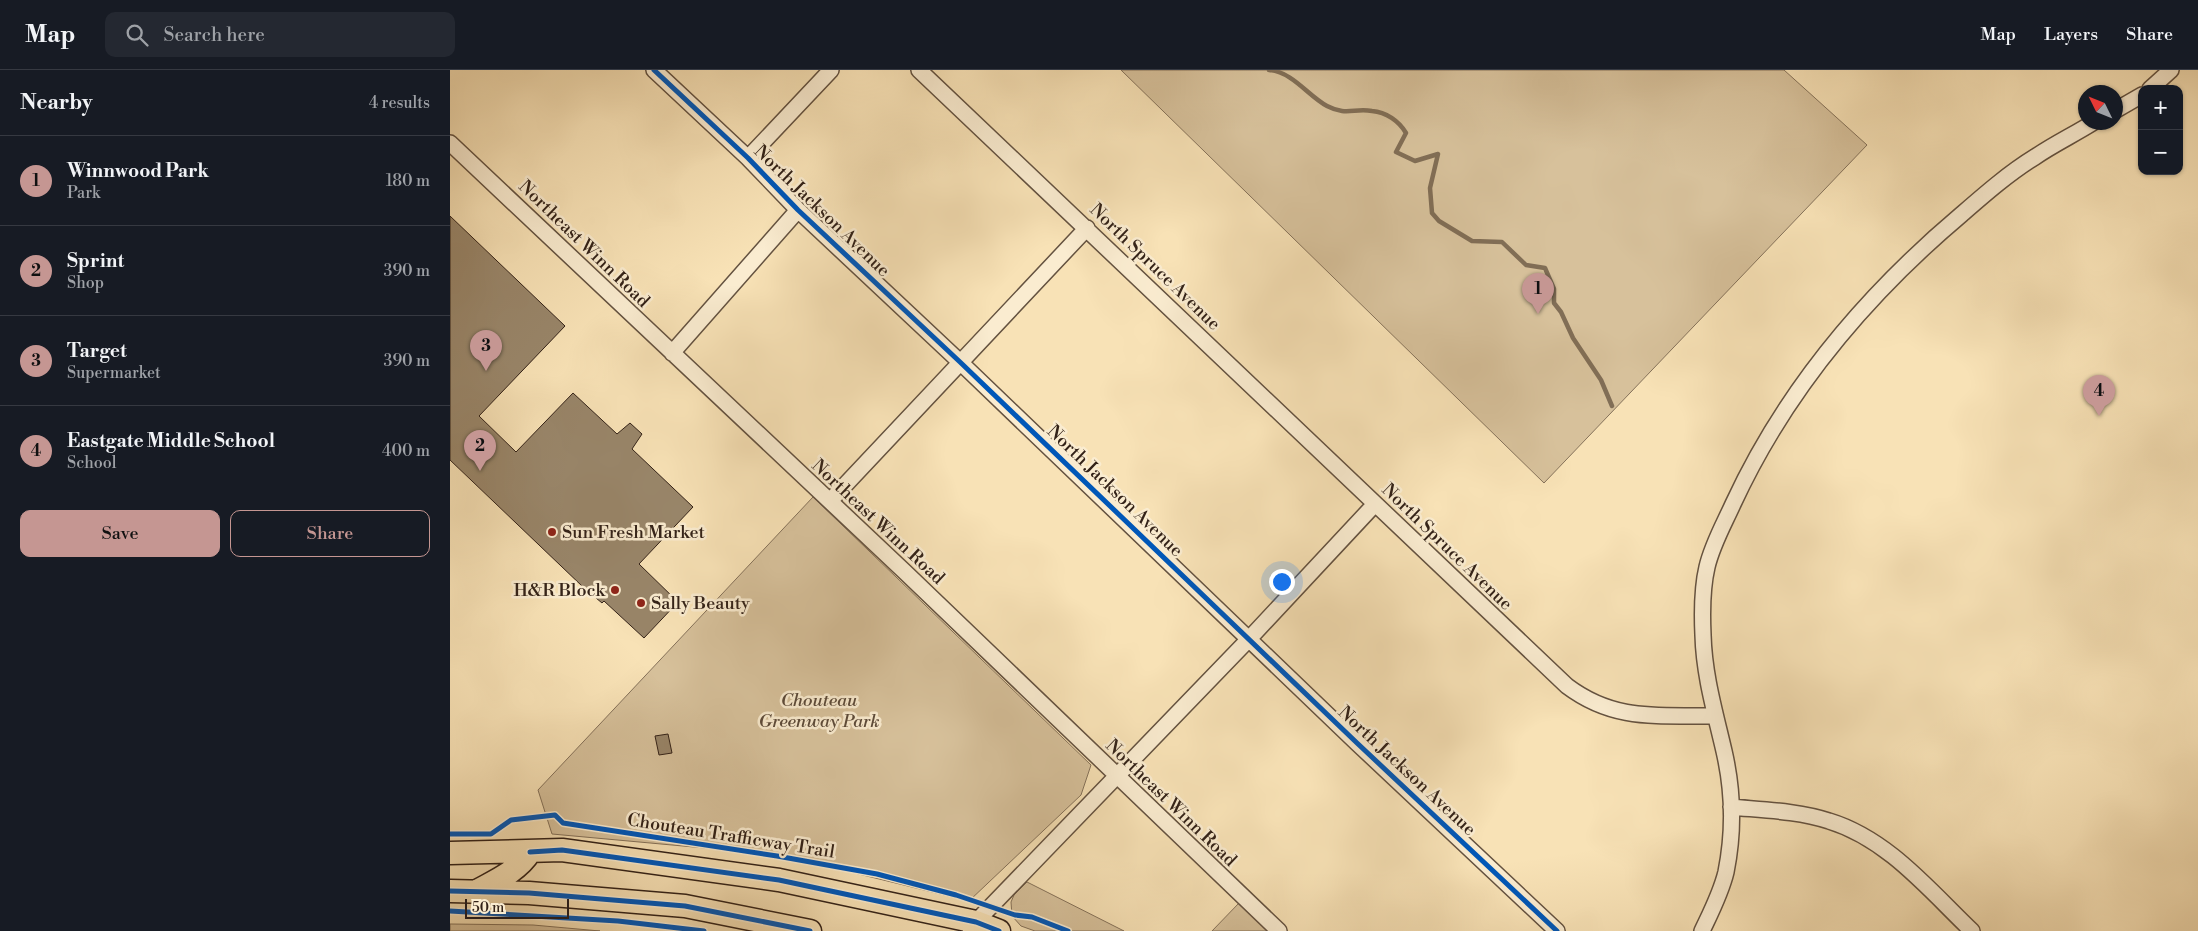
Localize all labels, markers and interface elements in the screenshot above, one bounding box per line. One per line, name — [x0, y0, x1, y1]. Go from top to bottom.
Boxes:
search box — [105, 12, 455, 57]
text: Map — [25, 20, 75, 50]
icon: search — [123, 21, 151, 49]
text: Search here — [163, 23, 265, 47]
text: Map — [1981, 23, 2016, 46]
text: Layers — [2044, 23, 2098, 46]
text: Share — [2126, 23, 2173, 46]
north arrow — [2078, 85, 2123, 130]
map controls — [2138, 85, 2183, 175]
button: + — [2138, 85, 2183, 130]
text: Nearby — [20, 90, 93, 116]
text: 4 results — [369, 93, 430, 113]
button: − — [2138, 130, 2183, 175]
street label: North Jackson Avenue — [749, 140, 895, 282]
text: Winnwood Park — [67, 159, 209, 183]
text: 1 — [32, 171, 40, 191]
text: 180 m — [386, 171, 430, 191]
street label: Northeast Winn Road — [514, 175, 655, 313]
text: Park — [67, 183, 100, 203]
street label: North Spruce Avenue — [1085, 199, 1225, 335]
text: Sprint — [67, 249, 124, 273]
text: 2 — [31, 261, 41, 281]
text: 390 m — [384, 261, 430, 281]
text: Shop — [67, 273, 104, 293]
pin: 1 — [1522, 273, 1554, 314]
pin: 3 — [470, 330, 502, 371]
text: Target — [67, 339, 127, 363]
text: 3 — [31, 351, 41, 371]
text: 390 m — [384, 351, 430, 371]
text: Supermarket — [67, 363, 161, 383]
pin: 4 — [2083, 375, 2115, 416]
street label: North Jackson Avenue — [1042, 420, 1188, 562]
text: Eastgate Middle School — [67, 429, 275, 453]
pin: 2 — [464, 430, 496, 471]
text: 4 — [31, 441, 41, 461]
text: 400 m — [382, 441, 430, 461]
text: School — [67, 453, 116, 473]
street label: Northeast Winn Road — [807, 454, 950, 590]
street label: North Spruce Avenue — [1377, 479, 1517, 615]
button: Save — [20, 510, 220, 557]
button: Share — [230, 510, 430, 557]
place label: Sun Fresh Market — [562, 521, 706, 544]
marker: Sun Fresh Market — [546, 526, 558, 538]
your location — [1269, 569, 1295, 595]
place label: H&R Block — [513, 579, 607, 602]
marker: H&R Block — [609, 584, 621, 596]
place label: Sally Beauty — [651, 592, 750, 615]
marker: Sally Beauty — [635, 597, 647, 609]
park label: Chouteau Greenway Park — [758, 689, 880, 733]
street label: North Jackson Avenue — [1333, 701, 1481, 841]
street label: Northeast Winn Road — [1101, 734, 1242, 872]
street label: Chouteau Trafficway Trail — [626, 808, 837, 864]
scale bar — [465, 896, 569, 919]
text: 50 m — [472, 899, 504, 917]

